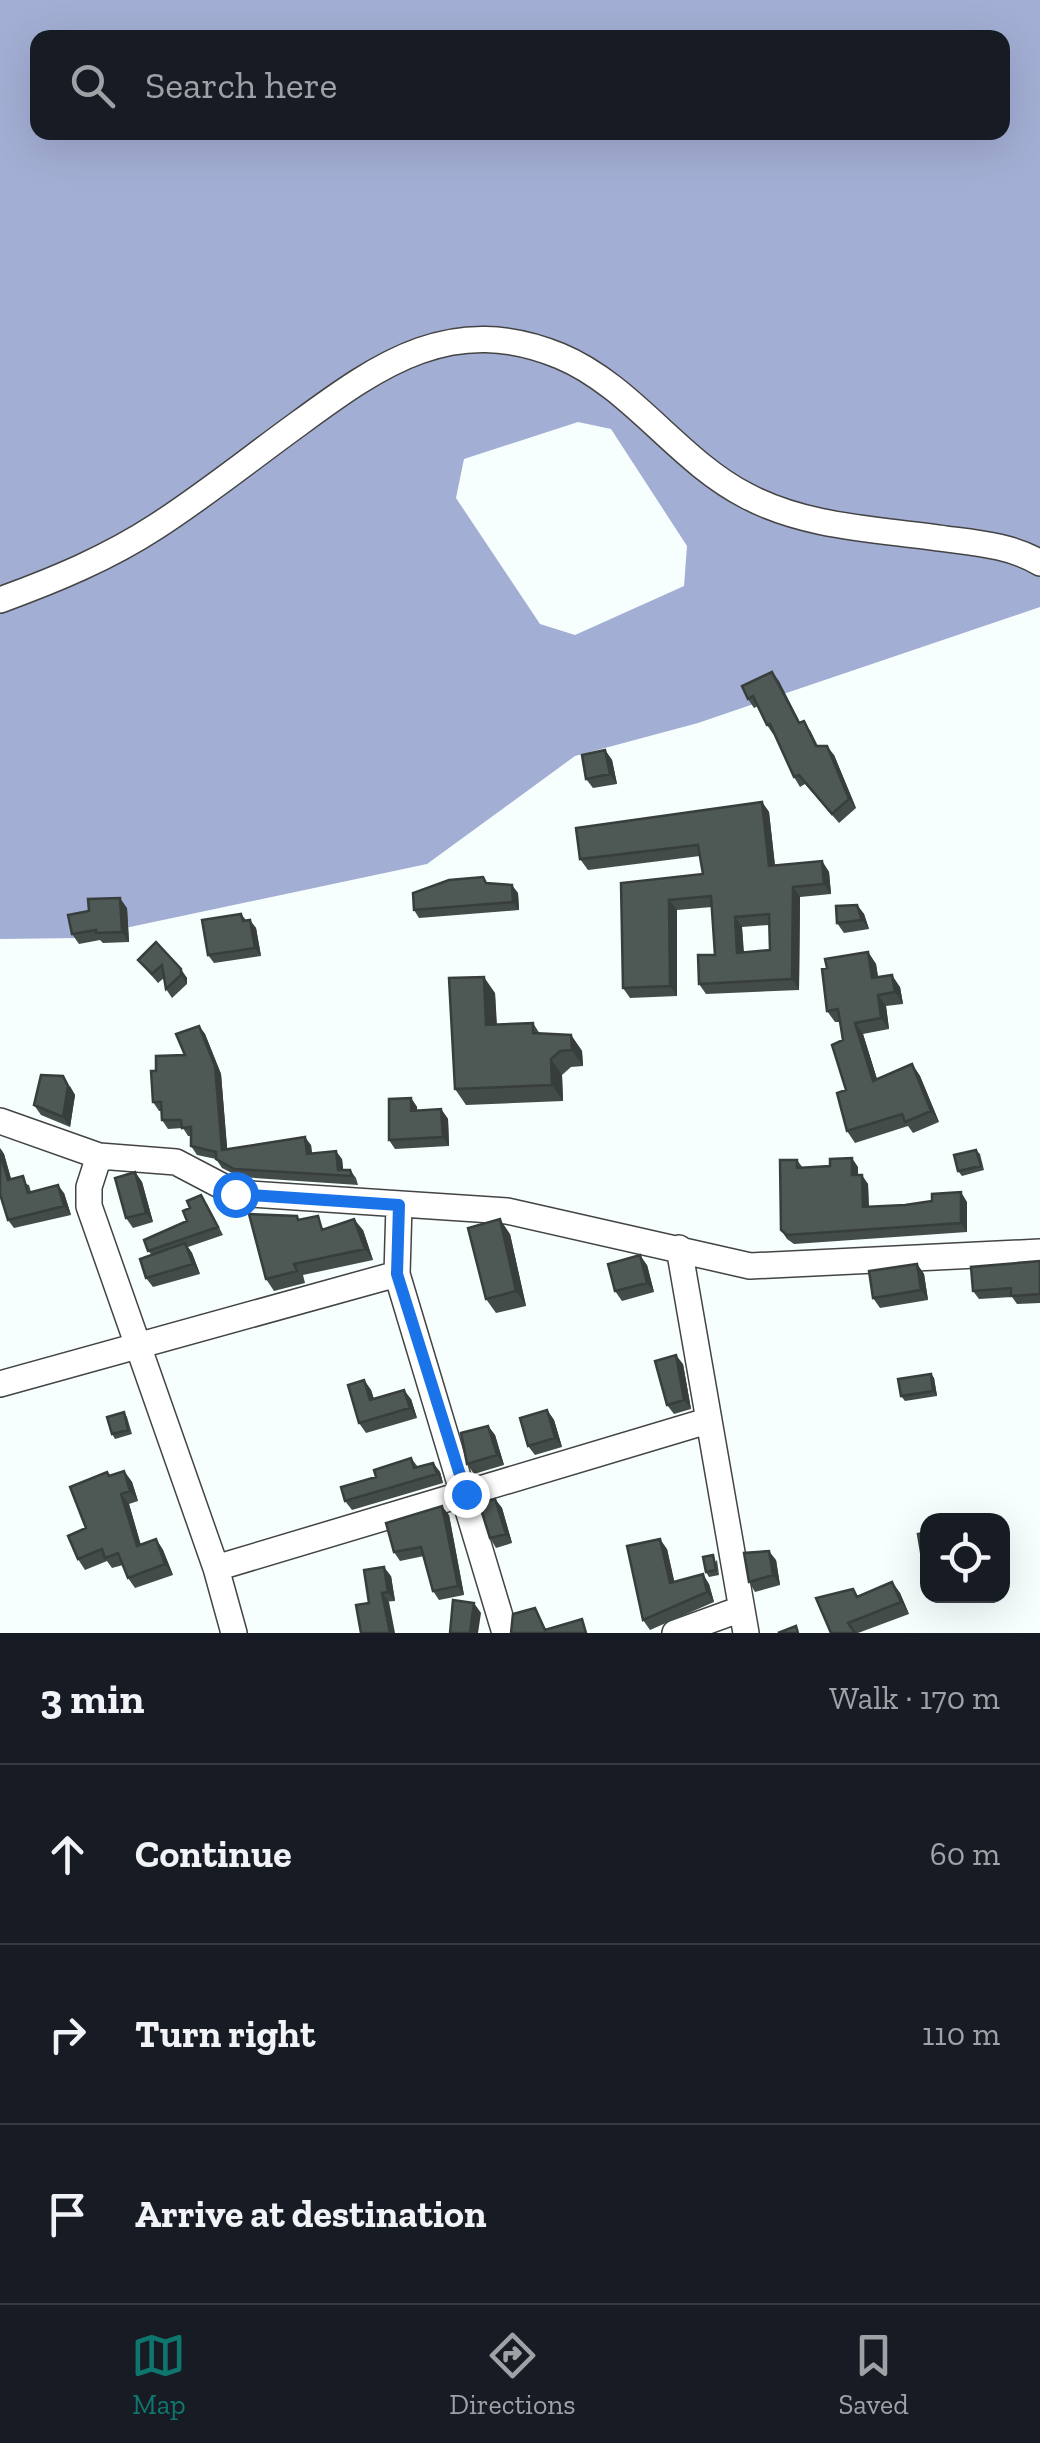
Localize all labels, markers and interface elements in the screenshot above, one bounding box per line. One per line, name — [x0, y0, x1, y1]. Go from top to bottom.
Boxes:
search box — [30, 30, 1010, 140]
icon: search — [65, 58, 120, 113]
text: Search here — [145, 62, 337, 108]
route start — [213, 1172, 259, 1218]
route end — [444, 1472, 490, 1518]
map controls — [920, 1513, 1010, 1603]
button: locate — [920, 1513, 1010, 1603]
text: 3 min — [40, 1673, 145, 1724]
text: Walk · 170 m — [829, 1679, 1000, 1717]
icon: ahead — [40, 1827, 95, 1882]
text: Continue — [135, 1831, 292, 1877]
text: 60 m — [930, 1835, 1000, 1873]
icon: right — [40, 2007, 95, 2062]
text: Turn right — [135, 2011, 315, 2057]
text: 110 m — [922, 2015, 1000, 2053]
icon: arrive — [40, 2187, 95, 2242]
text: Arrive at destination — [135, 2191, 486, 2237]
tab: Map — [131, 2328, 186, 2421]
tab: Directions — [449, 2328, 576, 2421]
tab: Saved — [838, 2328, 909, 2421]

